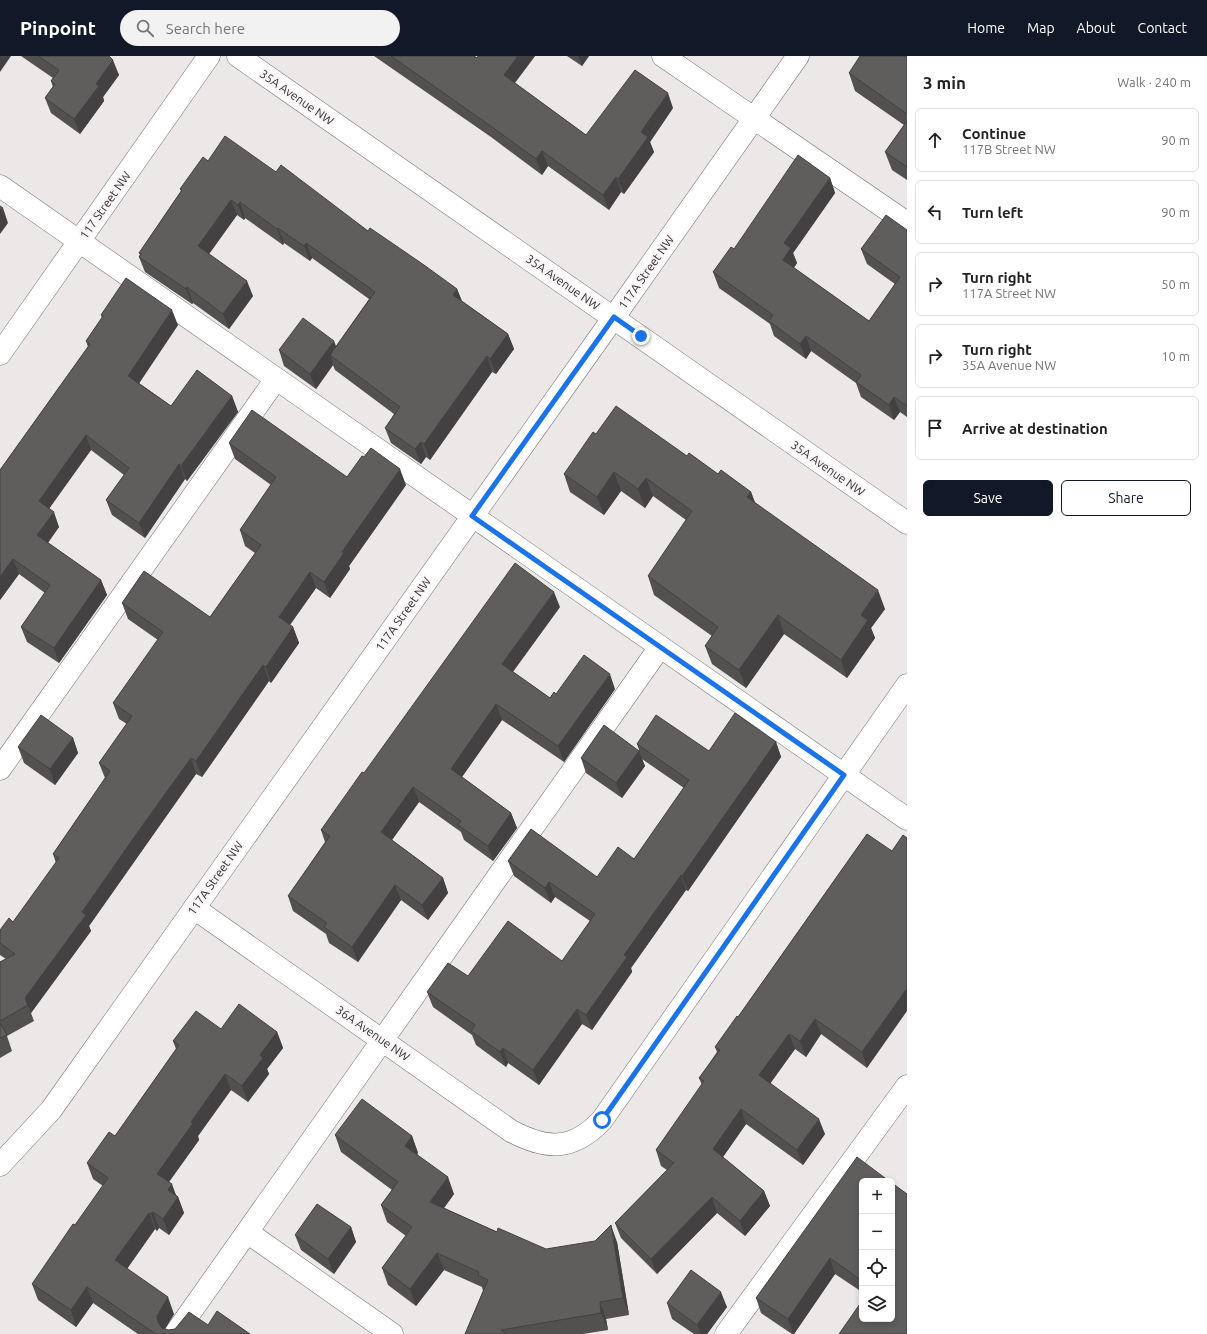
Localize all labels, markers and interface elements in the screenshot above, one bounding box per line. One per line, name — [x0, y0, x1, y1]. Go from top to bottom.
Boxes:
search box — [120, 10, 400, 46]
text: Pinpoint — [20, 17, 96, 39]
icon: search — [134, 17, 156, 39]
text: Search here — [166, 20, 245, 37]
text: Home — [967, 20, 1005, 36]
text: Map — [1027, 20, 1055, 36]
text: About — [1077, 20, 1116, 36]
text: Contact — [1138, 20, 1187, 36]
street label: 35A Avenue NW — [258, 67, 336, 127]
text: 3 min — [923, 73, 966, 92]
text: Walk · 240 m — [1117, 75, 1191, 89]
text: Continue — [962, 125, 1026, 142]
icon: ahead — [924, 129, 946, 151]
text: 90 m — [1161, 133, 1190, 147]
text: 117B Street NW — [962, 142, 1056, 156]
street label: 117 Street NW — [77, 169, 133, 241]
icon: left — [924, 201, 946, 223]
text: Turn left — [962, 204, 1023, 221]
text: 90 m — [1161, 205, 1190, 219]
street label: 117A Street NW — [616, 233, 676, 311]
street label: 35A Avenue NW — [524, 252, 602, 312]
text: Turn right — [962, 269, 1032, 286]
icon: right — [924, 273, 946, 295]
text: 50 m — [1161, 277, 1190, 291]
text: 117A Street NW — [962, 286, 1056, 300]
route end — [632, 327, 650, 345]
text: Turn right — [962, 341, 1032, 358]
icon: right — [924, 345, 946, 367]
text: 10 m — [1161, 349, 1190, 363]
text: 35A Avenue NW — [962, 358, 1056, 372]
icon: arrive — [924, 417, 946, 439]
text: Arrive at destination — [962, 420, 1108, 437]
street label: 35A Avenue NW — [789, 438, 867, 498]
button: Save — [923, 480, 1053, 516]
button: Share — [1061, 480, 1191, 516]
street label: 117A Street NW — [373, 575, 433, 653]
street label: 117A Street NW — [185, 839, 245, 917]
street label: 36A Avenue NW — [334, 1003, 412, 1063]
route start — [593, 1111, 611, 1129]
map controls — [859, 1178, 895, 1322]
button: + — [859, 1178, 895, 1214]
button: − — [859, 1214, 895, 1250]
button: locate — [859, 1250, 895, 1286]
button: layers — [859, 1286, 895, 1322]

